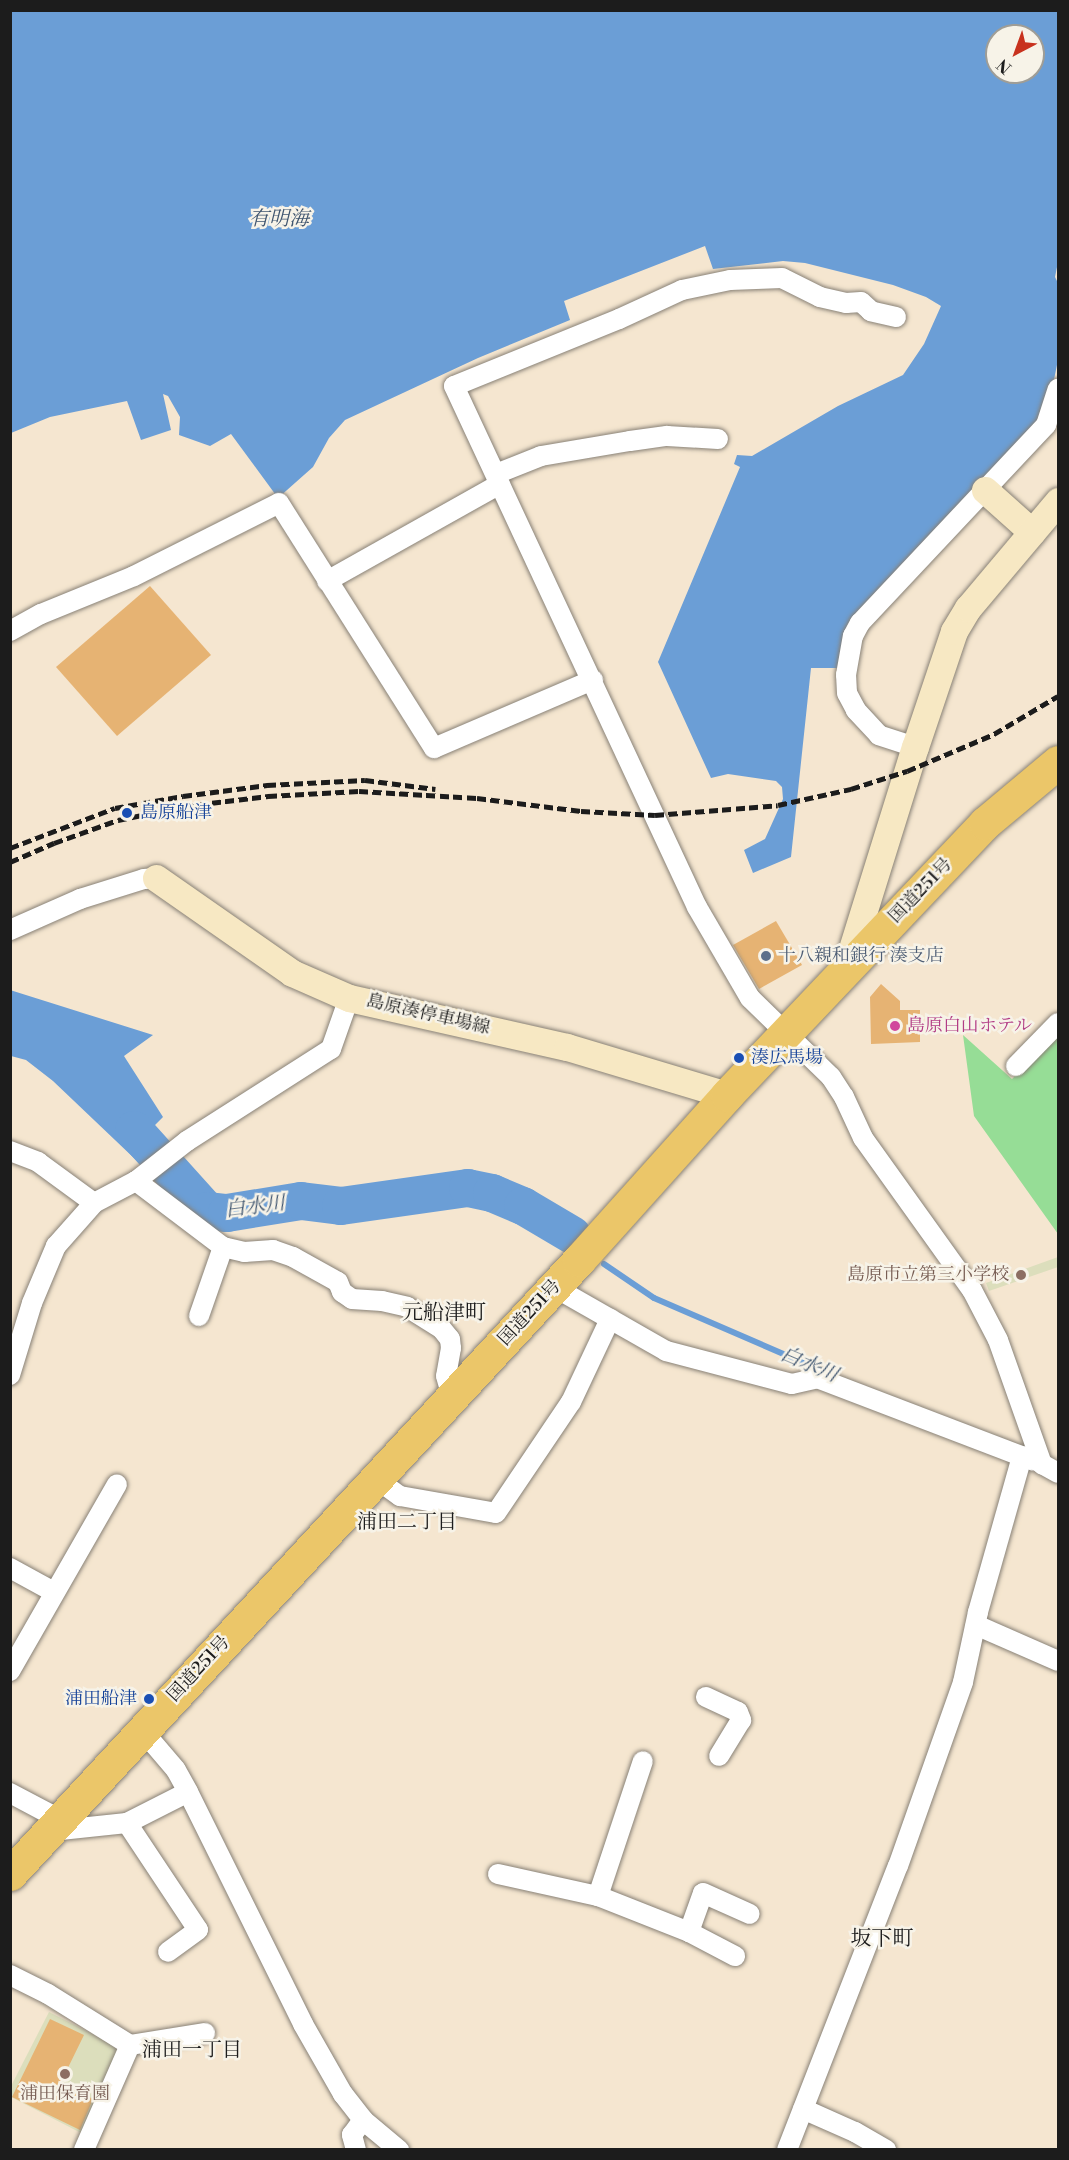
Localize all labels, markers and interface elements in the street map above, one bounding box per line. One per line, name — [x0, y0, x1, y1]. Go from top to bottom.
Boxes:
north arrow — [985, 24, 1045, 84]
text: N — [993, 54, 1016, 78]
water label: 有明海 — [249, 207, 309, 231]
place label: 島原船津 — [140, 802, 212, 824]
marker: 島原船津 — [118, 804, 136, 822]
street label: 国道251号 — [885, 854, 957, 928]
place label: 十八親和銀行 湊支店 — [778, 945, 944, 967]
marker: 十八親和銀行 湊支店 — [759, 949, 773, 963]
street label: 島原湊停車場線 — [364, 990, 492, 1040]
place label: 島原白山ホテル — [907, 1015, 1033, 1037]
marker: 島原白山ホテル — [888, 1019, 902, 1033]
place label: 湊広馬場 — [751, 1047, 823, 1069]
marker: 湊広馬場 — [732, 1051, 746, 1065]
water label: 白水川 — [224, 1191, 286, 1223]
place label: 島原市立第三小学校 — [847, 1264, 1009, 1286]
marker: 島原市立第三小学校 — [1014, 1268, 1028, 1282]
street label: 国道251号 — [494, 1276, 566, 1350]
district label: 元船津町 — [402, 1300, 486, 1326]
water label: 白水川 — [777, 1342, 841, 1388]
district label: 浦田二丁目 — [357, 1510, 457, 1534]
street label: 国道251号 — [163, 1632, 235, 1706]
place label: 浦田船津 — [65, 1688, 137, 1710]
marker: 浦田船津 — [142, 1692, 156, 1706]
district label: 坂下町 — [851, 1926, 913, 1952]
district label: 浦田一丁目 — [142, 2038, 242, 2062]
marker: 浦田保育園 — [58, 2067, 72, 2081]
place label: 浦田保育園 — [20, 2083, 110, 2105]

